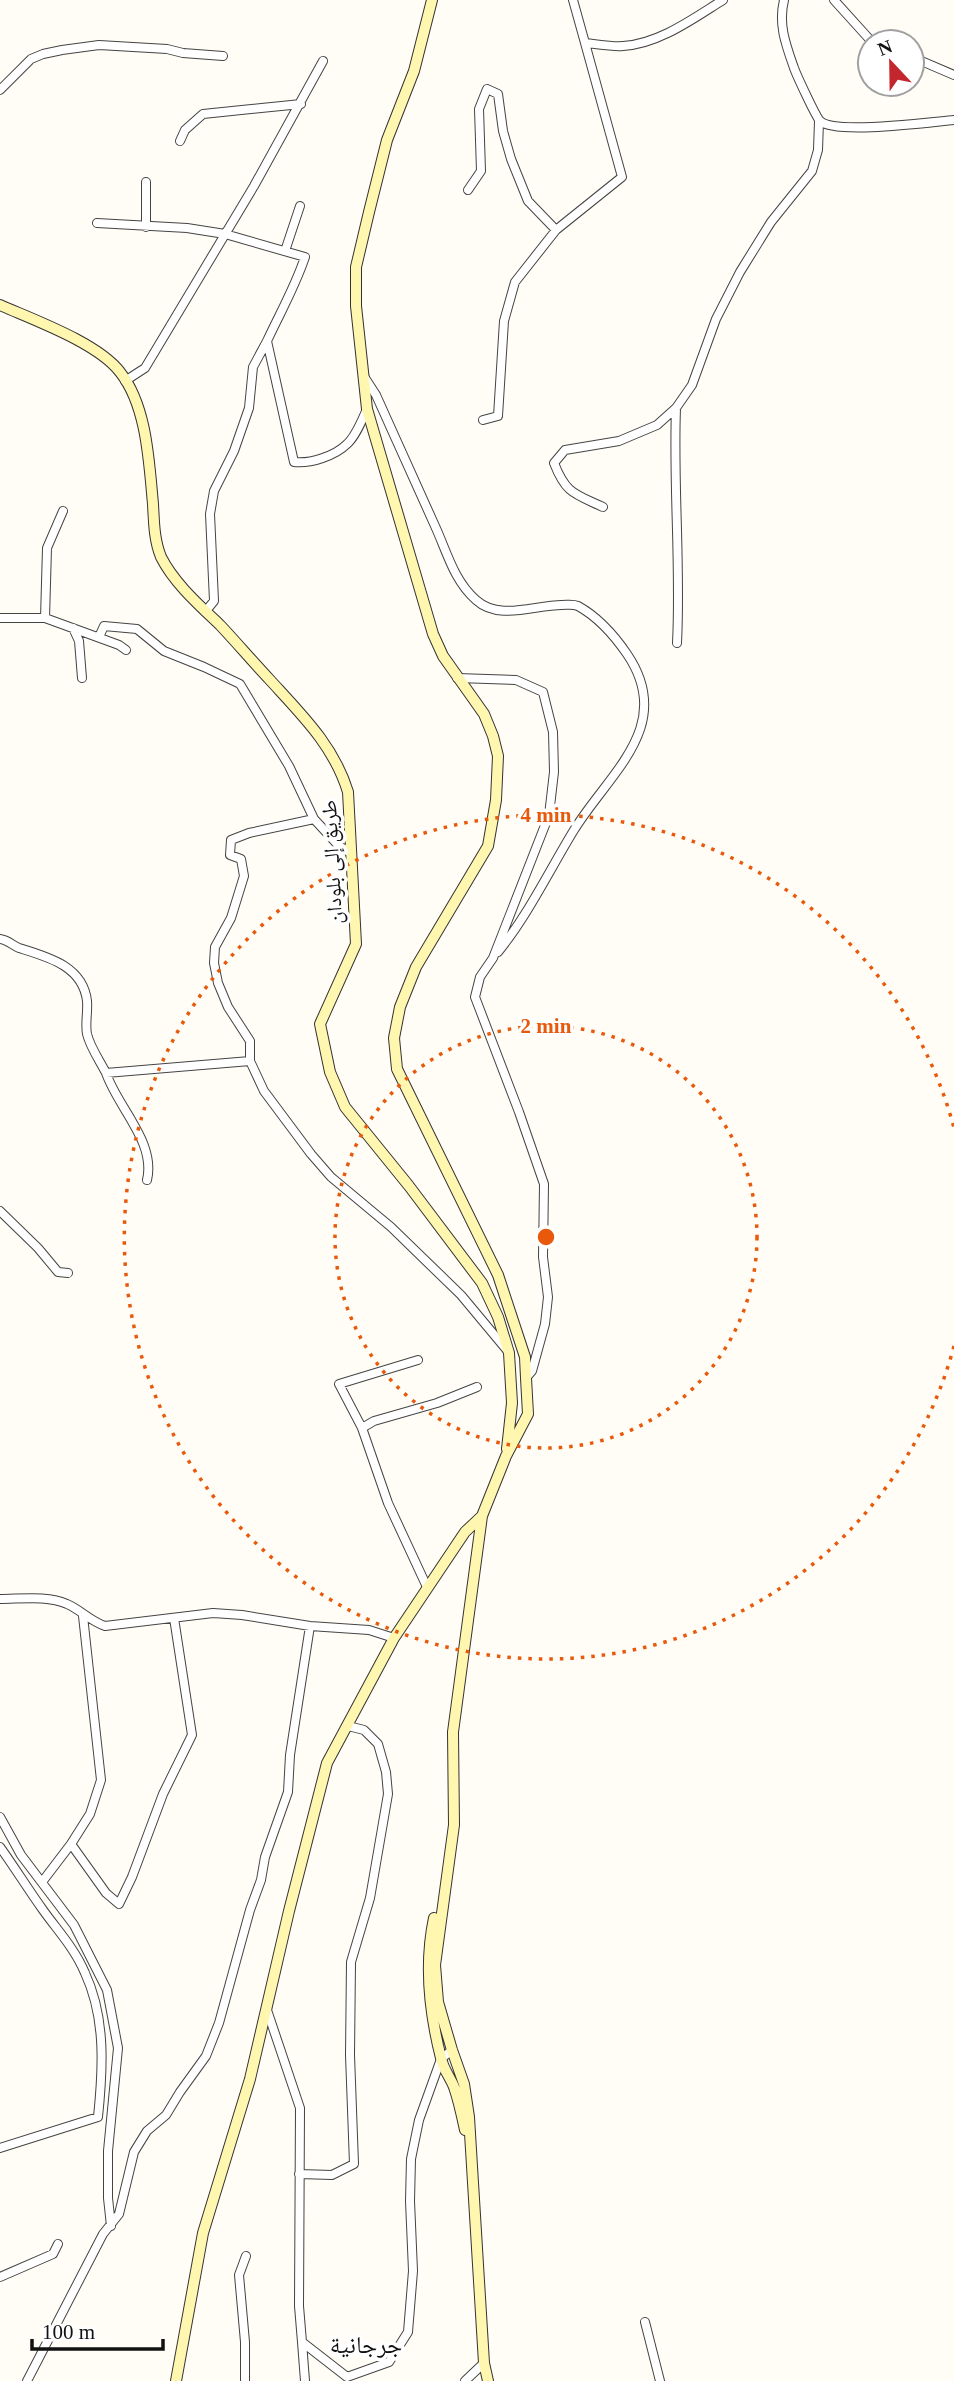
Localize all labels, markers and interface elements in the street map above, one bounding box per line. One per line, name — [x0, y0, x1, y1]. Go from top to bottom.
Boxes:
north arrow — [856, 28, 926, 98]
text: N — [875, 35, 895, 60]
street label: طريق إلى بلودان — [317, 799, 349, 925]
text: 4 min — [521, 803, 572, 827]
text: 2 min — [521, 1014, 572, 1038]
centre of rings — [534, 1225, 558, 1249]
scale bar — [32, 2308, 163, 2352]
text: 100 m — [42, 2320, 95, 2344]
district label: جرجانية — [330, 2332, 402, 2358]

